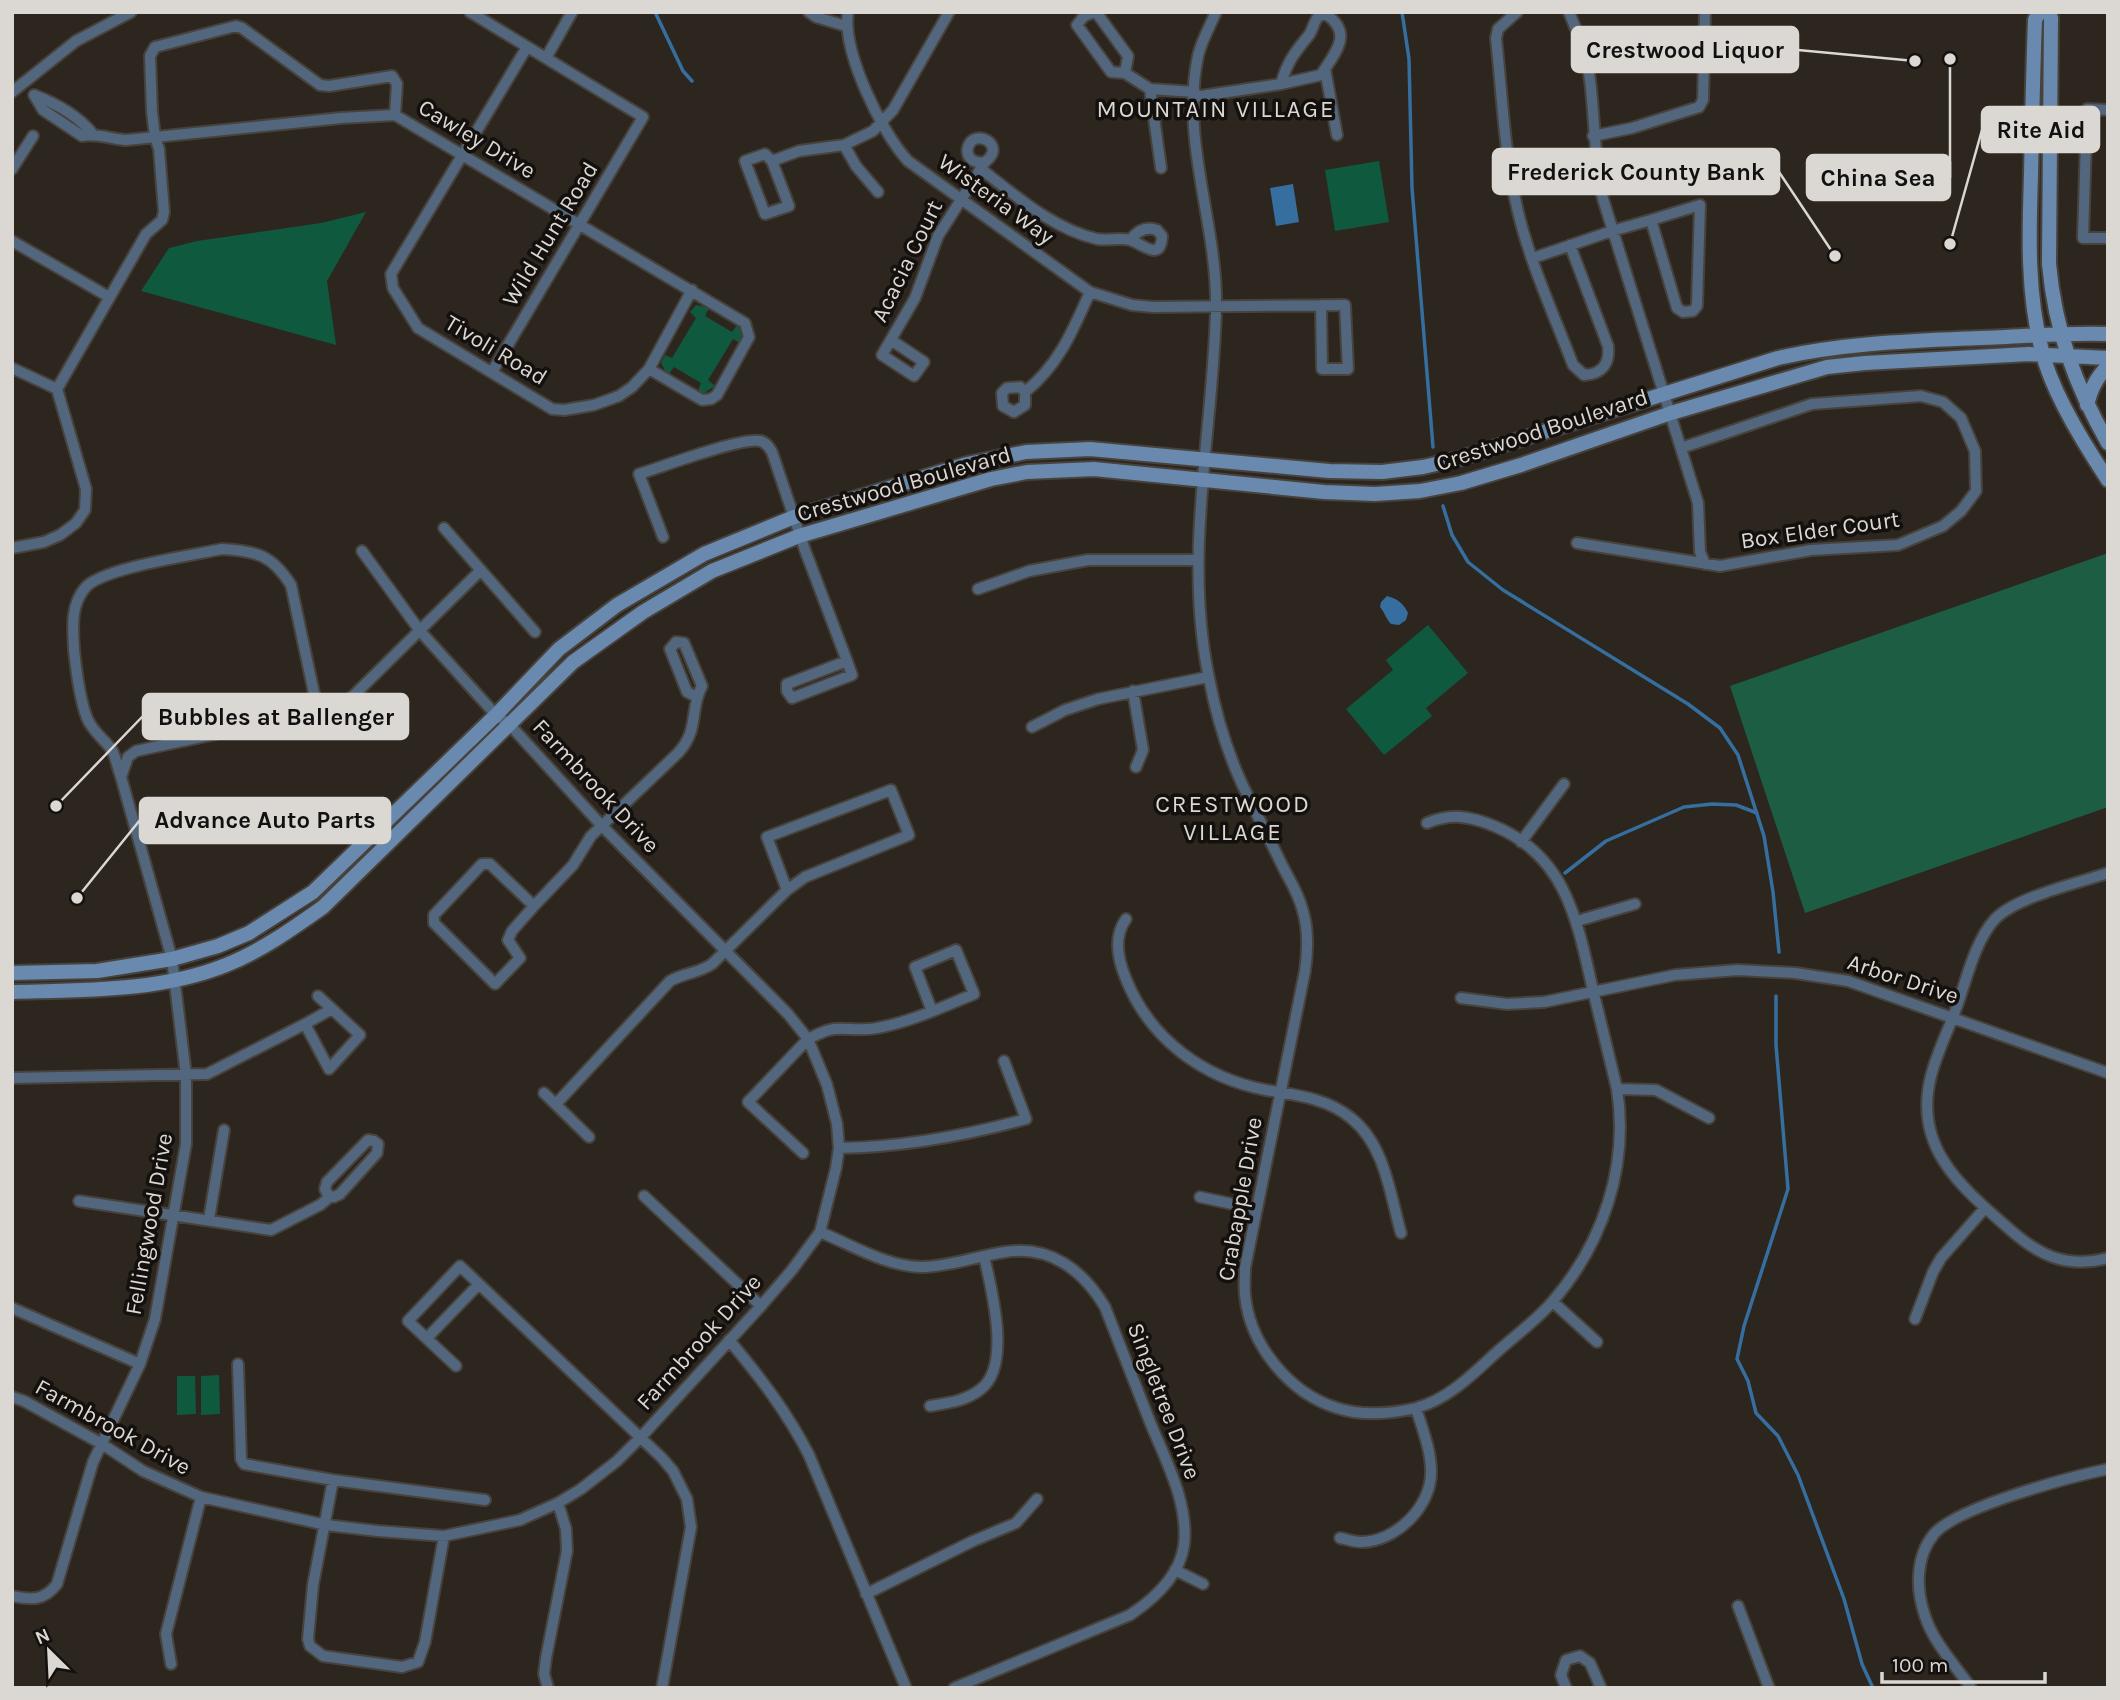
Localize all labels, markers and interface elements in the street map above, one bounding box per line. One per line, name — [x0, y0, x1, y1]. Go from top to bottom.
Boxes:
callout: Crestwood Liquor — [1572, 27, 1798, 72]
text: Crestwood Liquor — [1586, 36, 1785, 64]
street label: Cawley Drive — [414, 94, 540, 184]
district label: MOUNTAIN VILLAGE — [1097, 95, 1335, 123]
callout: Rite Aid — [1982, 107, 2099, 152]
text: Rite Aid — [1996, 116, 2086, 144]
street label: Wisteria Way — [933, 148, 1059, 250]
callout: Frederick County Bank — [1493, 149, 1779, 194]
callout: China Sea — [1807, 155, 1950, 200]
street label: Wild Hunt Road — [496, 157, 604, 311]
text: Frederick County Bank — [1507, 158, 1765, 186]
text: China Sea — [1820, 164, 1936, 192]
street label: Acacia Court — [866, 195, 948, 326]
street label: Tivoli Road — [440, 309, 552, 391]
street label: Crestwood Boulevard — [1433, 383, 1651, 477]
street label: Crestwood Boulevard — [794, 441, 1014, 527]
street label: Box Elder Court — [1739, 505, 1902, 555]
callout: Bubbles at Ballenger — [143, 694, 408, 739]
text: Bubbles at Ballenger — [158, 703, 395, 731]
street label: Farmbrook Drive — [527, 713, 665, 859]
district label: CRESTWOOD VILLAGE — [1155, 790, 1311, 846]
callout: Advance Auto Parts — [140, 798, 390, 843]
text: Advance Auto Parts — [154, 806, 376, 834]
street label: Arbor Drive — [1844, 948, 1962, 1010]
street label: Crabapple Drive — [1212, 1115, 1268, 1283]
street label: Fellingwood Drive — [120, 1131, 178, 1317]
street label: Farmbrook Drive — [631, 1269, 767, 1415]
street label: Singletree Drive — [1122, 1319, 1206, 1483]
street label: Farmbrook Drive — [31, 1373, 195, 1481]
north arrow — [14, 1616, 84, 1686]
text: N — [32, 1624, 53, 1649]
scale bar — [1882, 1640, 2045, 1684]
text: 100 m — [1892, 1653, 1949, 1677]

